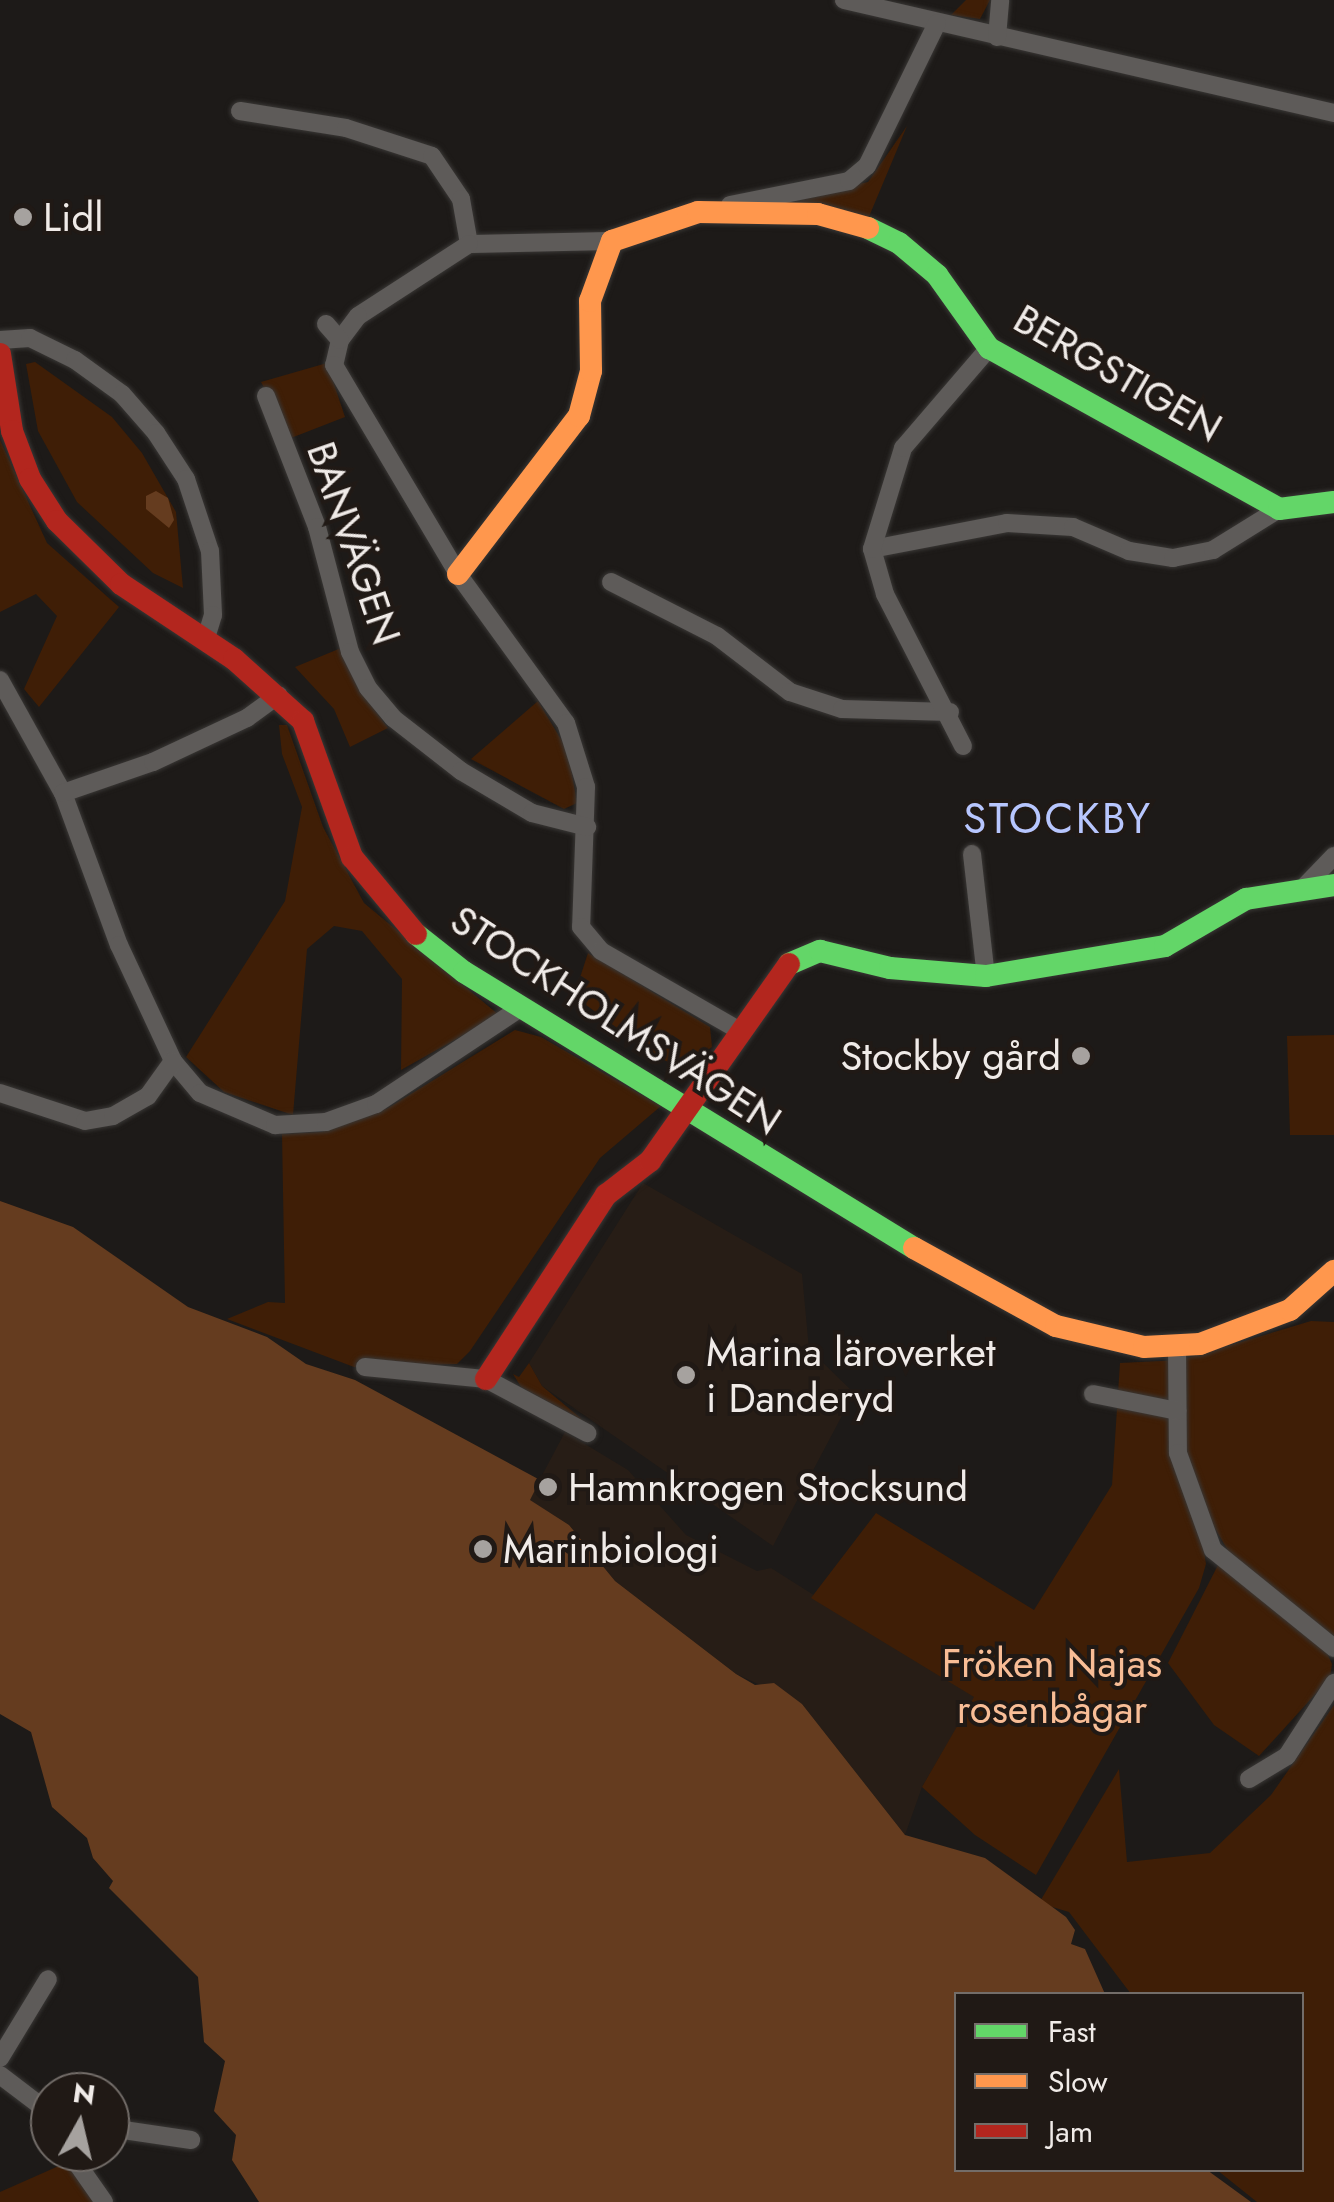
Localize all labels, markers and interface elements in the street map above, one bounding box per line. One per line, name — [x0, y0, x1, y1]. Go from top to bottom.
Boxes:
place label: Lidl — [43, 193, 103, 241]
marker: Lidl — [12, 206, 34, 228]
street label: BERGSTIGEN — [1006, 294, 1230, 452]
street label: BANVÄGEN — [297, 436, 411, 650]
district label: STOCKBY — [963, 794, 1153, 844]
street label: STOCKHOLMSVÄGEN — [442, 895, 790, 1145]
place label: Stockby gård — [840, 1032, 1061, 1080]
marker: Stockby gård — [1070, 1045, 1092, 1067]
place label: Marina läroverket i Danderyd — [706, 1328, 995, 1422]
marker: Marina läroverket i Danderyd — [675, 1364, 697, 1386]
place label: Hamnkrogen Stocksund — [568, 1463, 968, 1511]
marker: Hamnkrogen Stocksund — [537, 1476, 559, 1498]
place label: Marinbiologi — [503, 1525, 719, 1573]
marker: Marinbiologi — [472, 1538, 494, 1560]
park label: Fröken Najas rosenbågar — [942, 1639, 1162, 1733]
legend — [954, 1992, 1304, 2172]
text: Fast — [1048, 2010, 1096, 2053]
text: Slow — [1048, 2060, 1108, 2103]
north arrow — [30, 2072, 130, 2172]
text: N — [70, 2072, 98, 2116]
text: Jam — [1048, 2110, 1093, 2153]

